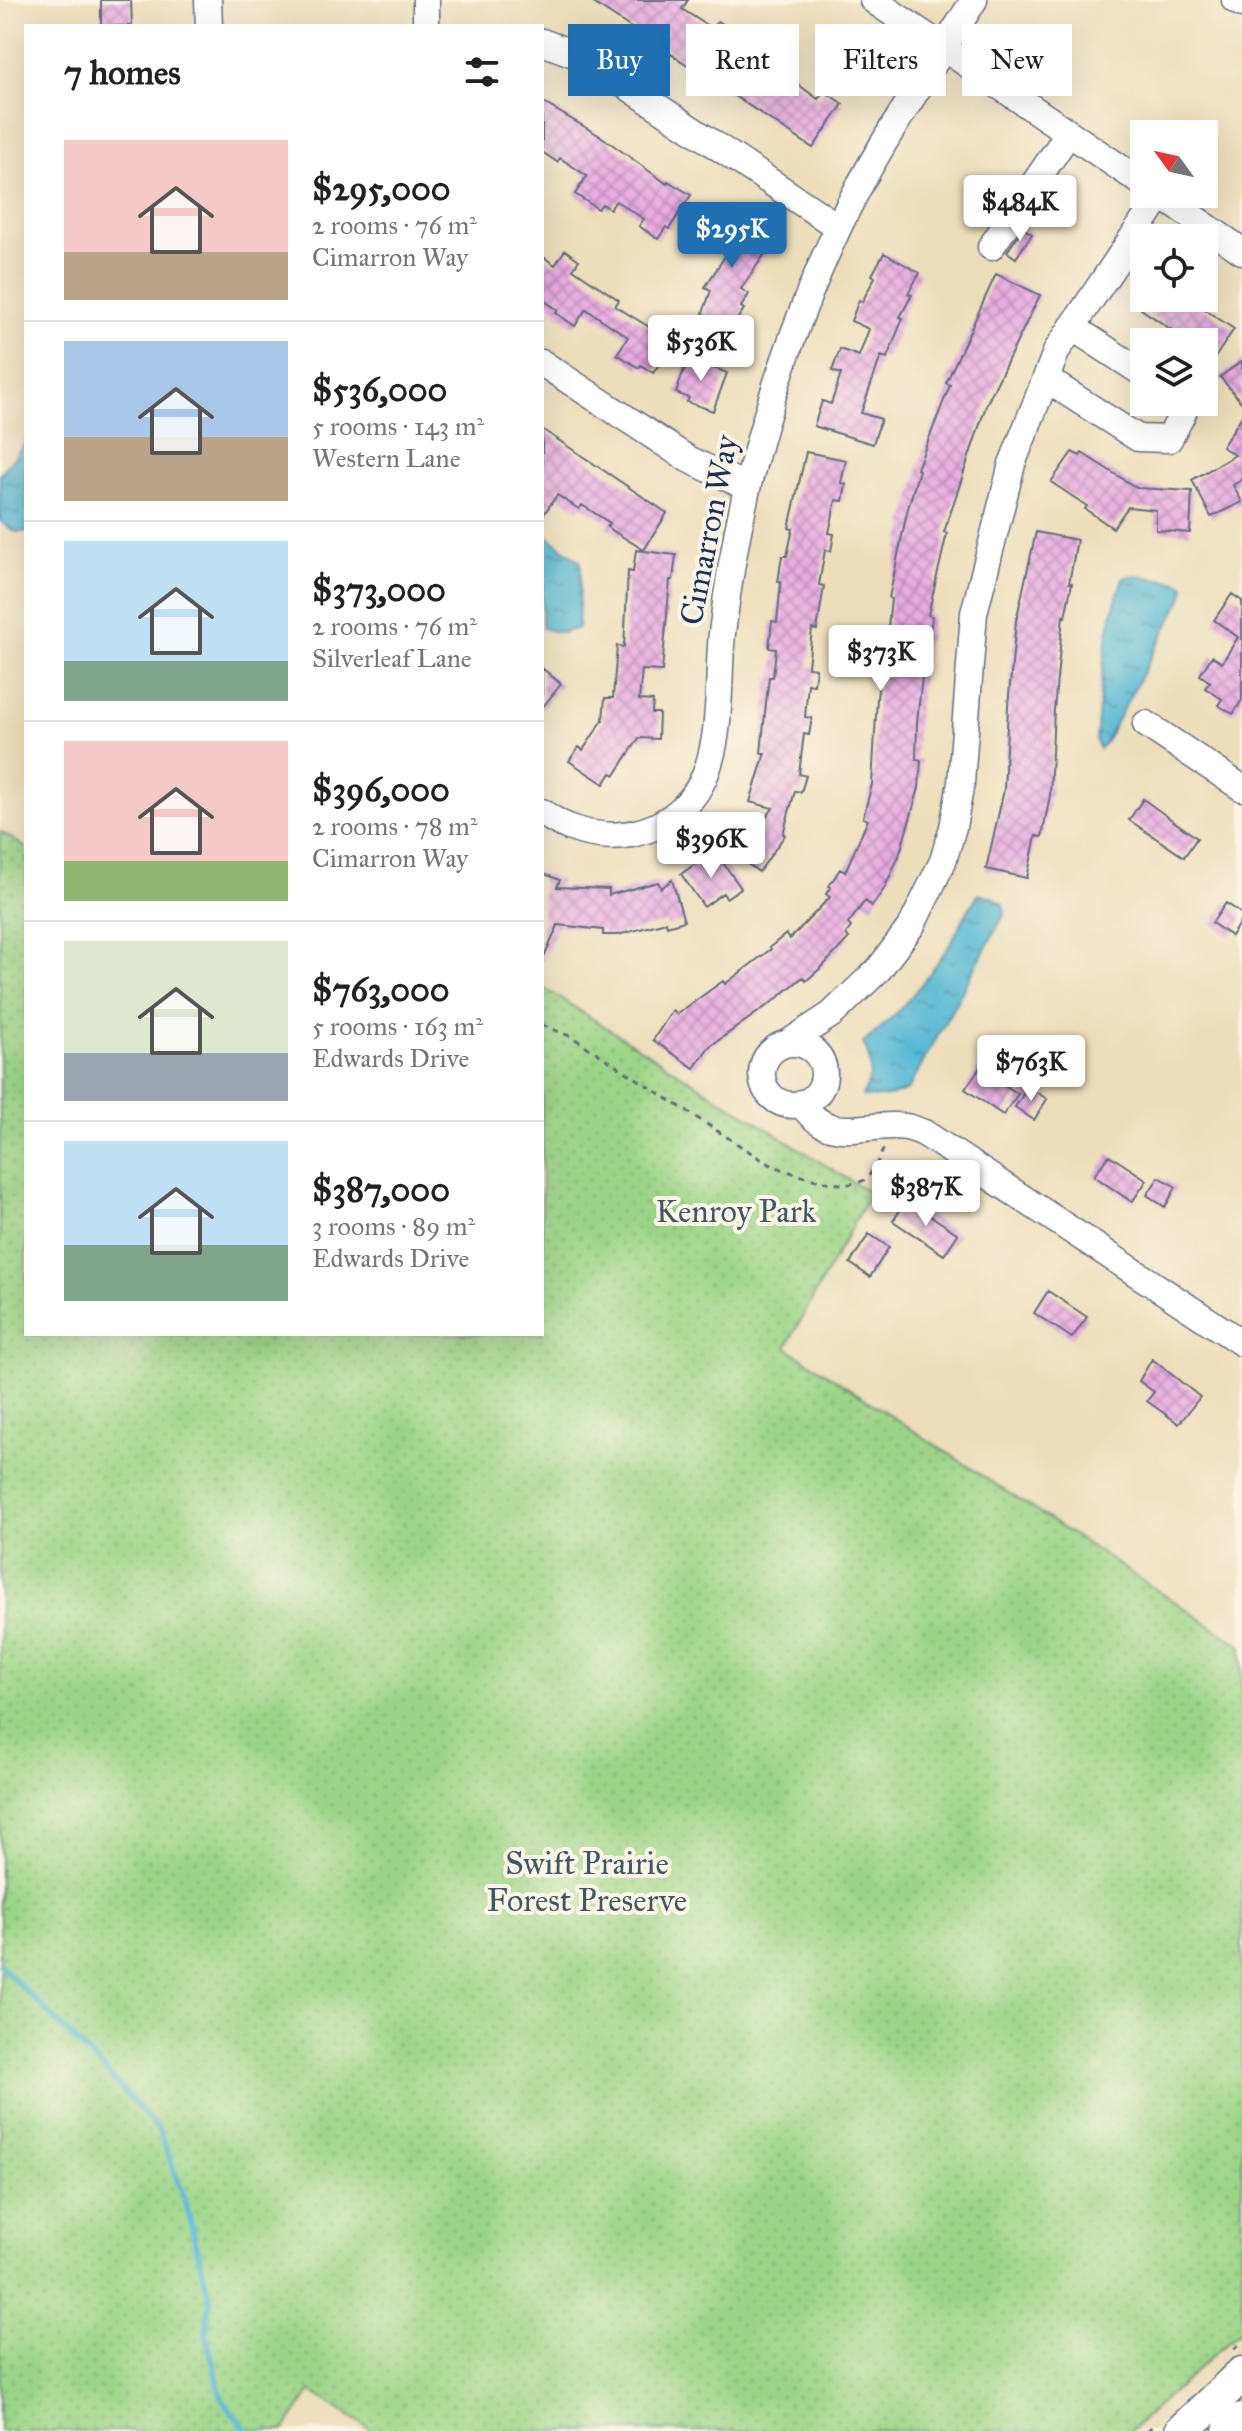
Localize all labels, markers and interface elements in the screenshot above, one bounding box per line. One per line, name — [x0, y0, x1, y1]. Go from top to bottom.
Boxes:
chip: Buy — [568, 24, 670, 96]
chip: Rent — [686, 24, 799, 96]
chip: Filters — [815, 24, 946, 96]
chip: New — [962, 24, 1072, 96]
icon: filters — [460, 50, 504, 94]
text: 7 homes — [64, 52, 181, 93]
north arrow — [1130, 120, 1218, 208]
map controls — [1130, 120, 1218, 416]
text: $295,000 — [312, 168, 451, 209]
icon: home — [128, 172, 224, 268]
pin: $484K — [964, 175, 1076, 243]
text: $484K — [982, 185, 1058, 217]
pin: $295K — [676, 202, 788, 270]
text: 2 rooms · 76 m² — [312, 209, 477, 241]
text: $295K — [696, 212, 768, 244]
button: locate — [1130, 224, 1218, 312]
text: Cimarron Way — [312, 241, 468, 273]
pin: $536K — [645, 315, 757, 383]
text: $536K — [666, 325, 736, 357]
button: layers — [1130, 328, 1218, 416]
text: $536,000 — [312, 369, 447, 410]
icon: home — [128, 373, 224, 469]
text: 5 rooms · 143 m² — [312, 410, 484, 442]
street label: Cimarron Way — [672, 431, 747, 628]
text: Western Lane — [312, 442, 460, 474]
text: $373,000 — [312, 569, 446, 610]
icon: home — [128, 573, 224, 669]
text: 2 rooms · 76 m² — [312, 610, 477, 642]
pin: $373K — [825, 625, 937, 693]
text: $373K — [847, 635, 915, 667]
text: Silverleaf Lane — [312, 642, 472, 674]
text: $396,000 — [312, 769, 450, 810]
icon: home — [128, 773, 224, 869]
text: 2 rooms · 78 m² — [312, 810, 477, 842]
pin: $396K — [655, 812, 767, 880]
text: $396K — [675, 822, 747, 854]
text: Cimarron Way — [312, 842, 468, 874]
text: $763,000 — [312, 969, 450, 1010]
icon: home — [128, 973, 224, 1069]
text: 5 rooms · 163 m² — [312, 1010, 483, 1042]
pin: $763K — [975, 1035, 1087, 1103]
text: Edwards Drive — [312, 1042, 469, 1074]
text: $763K — [995, 1045, 1067, 1077]
pin: $387K — [870, 1160, 982, 1228]
text: $387,000 — [312, 1169, 450, 1210]
text: $387K — [890, 1170, 962, 1202]
icon: home — [128, 1173, 224, 1269]
park label: Kenroy Park — [656, 1192, 816, 1231]
text: 3 rooms · 89 m² — [312, 1210, 475, 1242]
text: Edwards Drive — [312, 1242, 469, 1274]
park label: Swift Prairie Forest Preserve — [487, 1844, 687, 1920]

